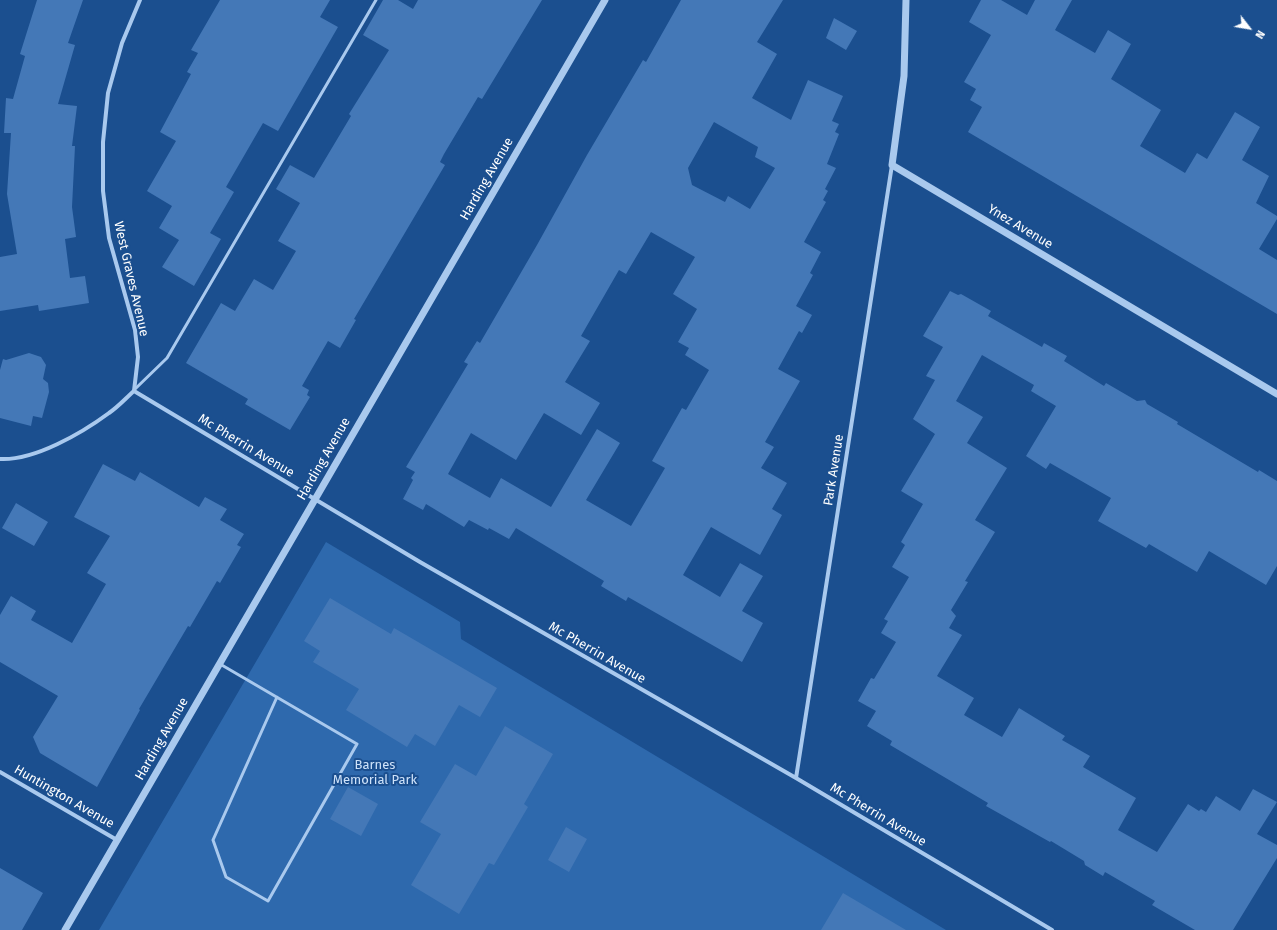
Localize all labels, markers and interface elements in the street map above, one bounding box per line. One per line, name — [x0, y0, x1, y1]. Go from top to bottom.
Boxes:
north arrow — [1229, 8, 1269, 48]
text: N — [1252, 28, 1267, 41]
street label: Harding Avenue — [457, 135, 517, 223]
street label: Ynez Avenue — [985, 201, 1055, 253]
street label: West Graves Avenue — [110, 220, 152, 338]
street label: Mc Pherrin Avenue — [195, 411, 297, 481]
street label: Harding Avenue — [294, 415, 354, 503]
street label: Park Avenue — [821, 433, 847, 507]
street label: Mc Pherrin Avenue — [546, 619, 648, 687]
street label: Harding Avenue — [132, 695, 192, 783]
park label: Barnes Memorial Park — [333, 757, 417, 788]
street label: Huntington Avenue — [11, 762, 117, 832]
street label: Mc Pherrin Avenue — [827, 780, 929, 850]

